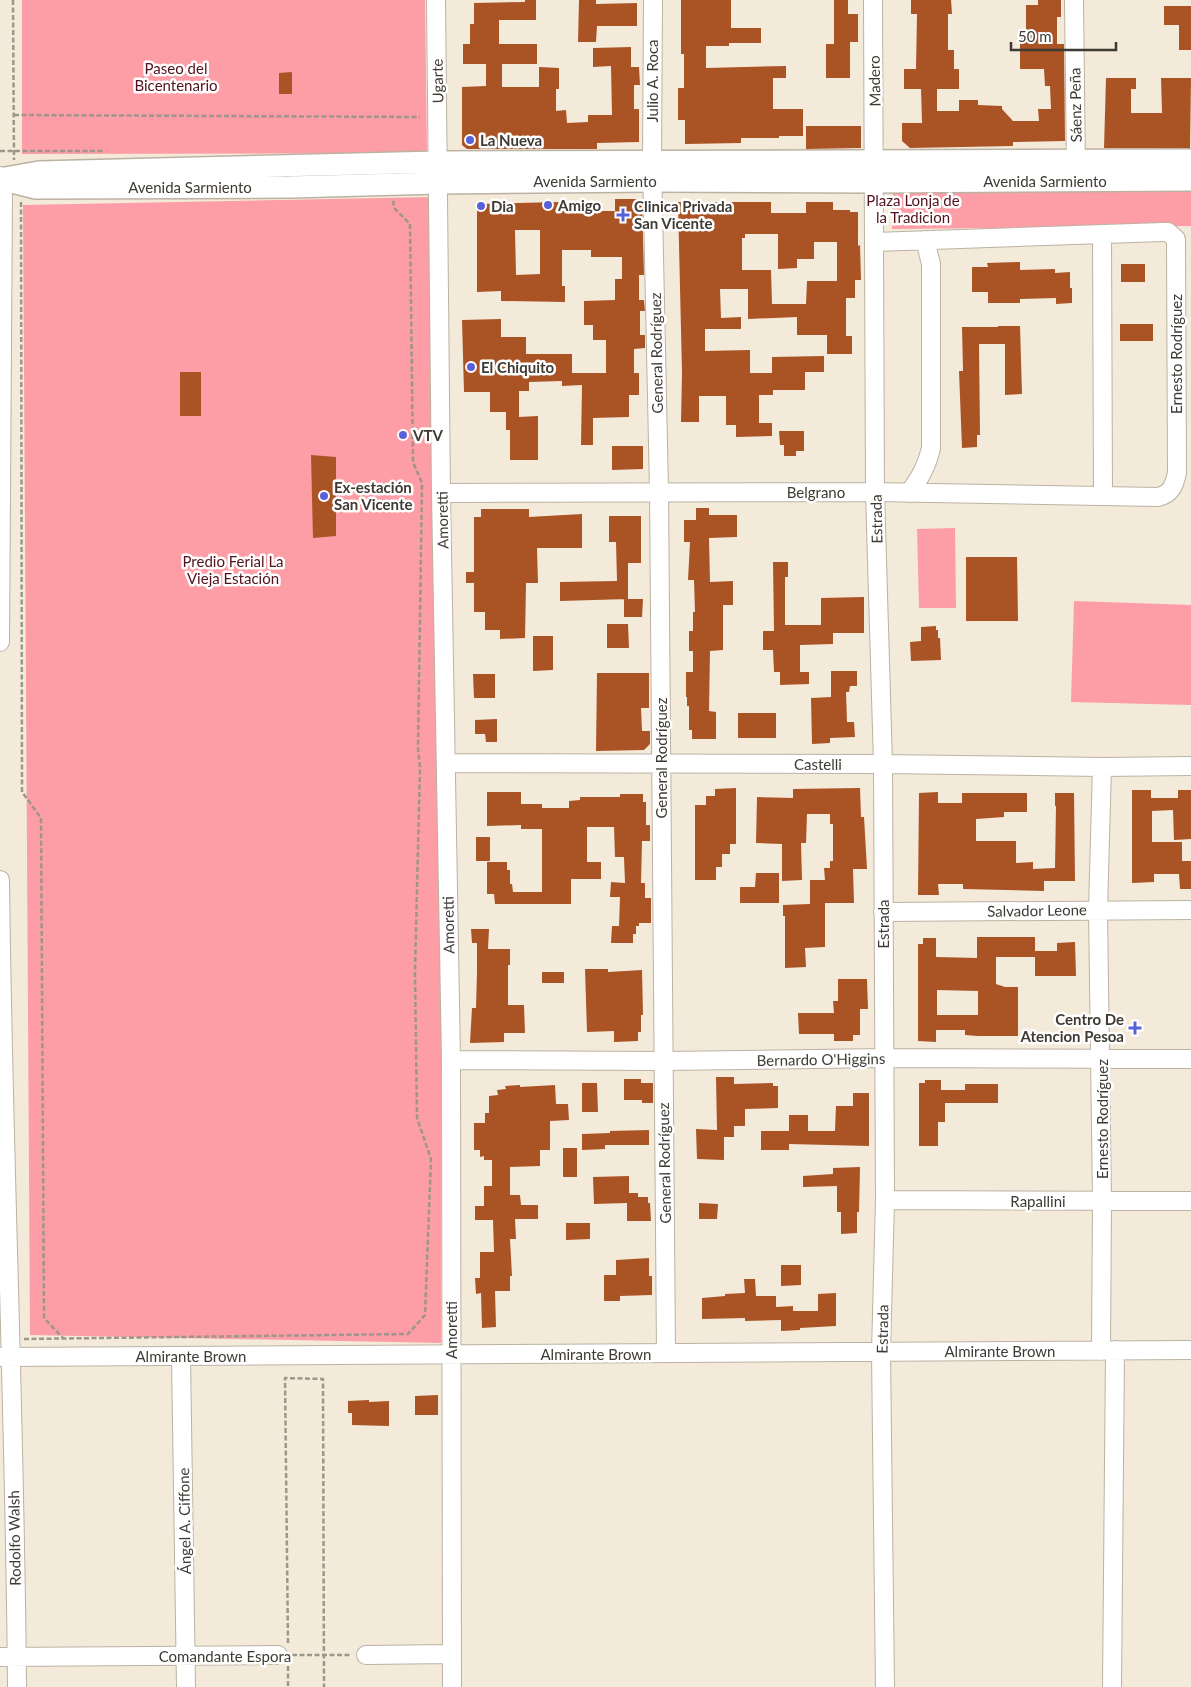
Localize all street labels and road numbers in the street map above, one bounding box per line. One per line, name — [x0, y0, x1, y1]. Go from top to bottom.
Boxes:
street label: Julio A. Roca — [643, 39, 661, 123]
street label: Madero — [865, 55, 883, 107]
street label: Ugarte — [428, 58, 446, 103]
street label: Sáenz Peña — [1065, 67, 1085, 143]
street label: Avenida Sarmiento — [533, 172, 657, 190]
street label: Avenida Sarmiento — [983, 172, 1107, 190]
street label: Avenida Sarmiento — [128, 178, 252, 196]
street label: General Rodríguez — [646, 292, 666, 414]
street label: Ernesto Rodríguez — [1167, 294, 1185, 414]
street label: Belgrano — [787, 483, 845, 501]
street label: Amoretti — [432, 491, 452, 549]
street label: Estrada — [867, 494, 885, 544]
street label: General Rodríguez — [652, 697, 670, 819]
street label: Castelli — [794, 755, 842, 773]
street label: Amoretti — [438, 896, 458, 954]
street label: Estrada — [874, 899, 892, 949]
street label: Salvador Leone — [987, 900, 1087, 920]
street label: Bernardo O'Higgins — [756, 1049, 886, 1069]
street label: Ernesto Rodríguez — [1093, 1059, 1111, 1179]
street label: General Rodríguez — [654, 1102, 674, 1224]
street label: Rapallini — [1010, 1192, 1066, 1210]
street label: Amoretti — [442, 1301, 460, 1359]
street label: Estrada — [873, 1304, 891, 1354]
street label: Almirante Brown — [945, 1342, 1056, 1360]
street label: Almirante Brown — [541, 1345, 652, 1363]
street label: Almirante Brown — [136, 1347, 247, 1365]
street label: Ángel A. Ciffone — [174, 1467, 194, 1574]
street label: Rodolfo Walsh — [4, 1490, 24, 1586]
street label: Comandante Espora — [159, 1647, 291, 1665]

